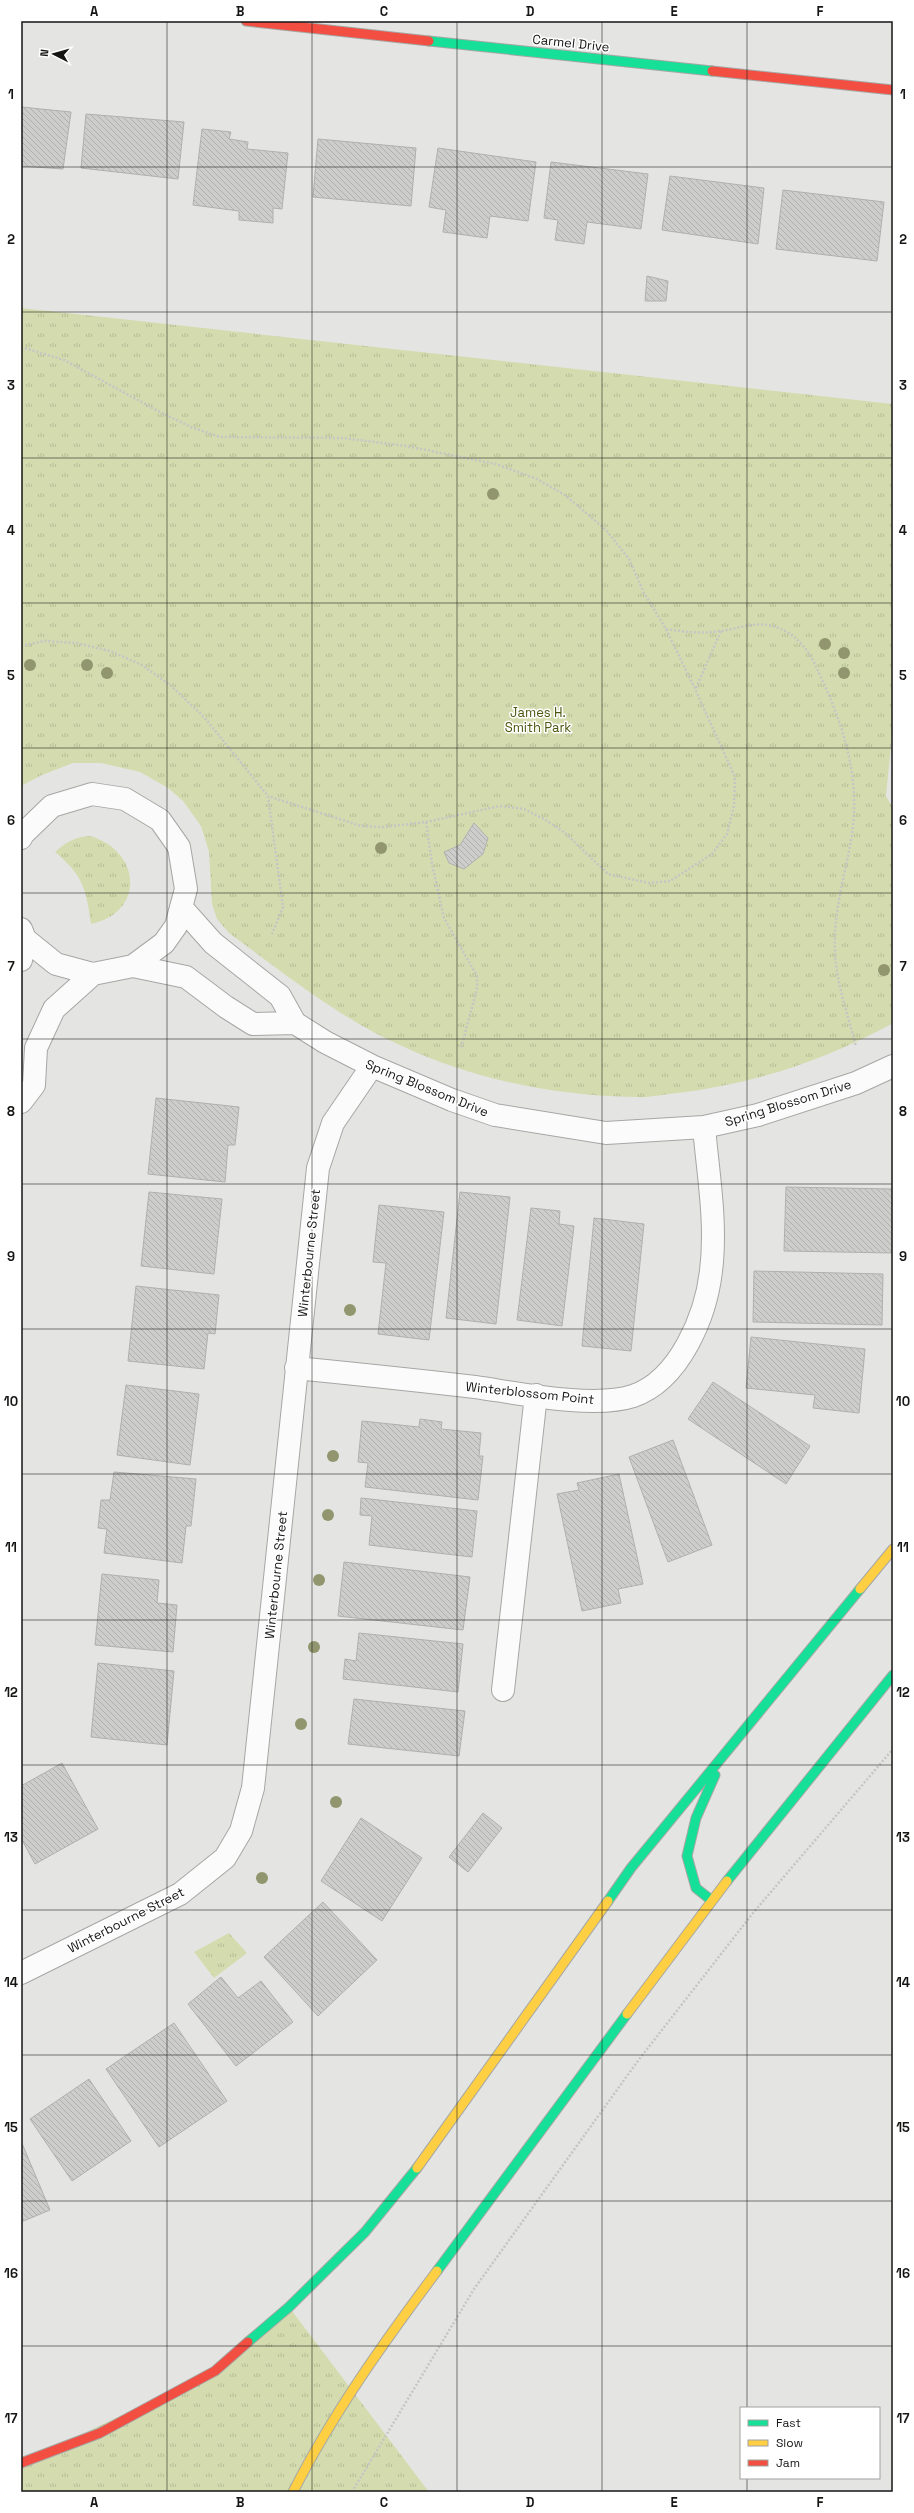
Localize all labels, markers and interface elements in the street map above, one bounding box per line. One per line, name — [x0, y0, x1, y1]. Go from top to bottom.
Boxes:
text: A — [90, 3, 99, 20]
text: B — [236, 3, 245, 20]
text: C — [380, 3, 388, 20]
text: D — [526, 3, 535, 20]
text: E — [670, 3, 678, 20]
text: F — [817, 3, 824, 20]
street label: Carmel Drive — [532, 31, 610, 55]
north arrow — [34, 34, 74, 74]
text: N — [37, 49, 51, 57]
text: 1 — [8, 86, 14, 103]
text: 1 — [900, 86, 906, 103]
text: 2 — [7, 231, 15, 248]
text: 2 — [899, 231, 907, 248]
text: 3 — [7, 377, 15, 394]
text: 3 — [899, 377, 907, 394]
text: 4 — [7, 522, 15, 539]
text: 4 — [899, 522, 907, 539]
text: 5 — [7, 667, 15, 684]
text: 5 — [899, 667, 907, 684]
park label: James H. Smith Park — [505, 704, 571, 736]
text: 6 — [7, 812, 15, 829]
text: 6 — [899, 812, 907, 829]
text: 7 — [7, 958, 15, 975]
text: 7 — [899, 958, 907, 975]
street label: Spring Blossom Drive — [363, 1056, 491, 1120]
street label: Spring Blossom Drive — [723, 1076, 853, 1130]
text: 8 — [7, 1103, 15, 1120]
text: 8 — [899, 1103, 907, 1120]
street label: Winterbourne Street — [294, 1188, 324, 1318]
text: 9 — [7, 1248, 15, 1265]
text: 9 — [899, 1248, 907, 1265]
street label: Winterblossom Point — [465, 1378, 595, 1408]
text: 10 — [4, 1393, 18, 1410]
text: 10 — [896, 1393, 910, 1410]
street label: Winterbourne Street — [261, 1510, 291, 1640]
text: 11 — [5, 1539, 17, 1556]
text: 11 — [897, 1539, 909, 1556]
text: 12 — [4, 1684, 18, 1701]
text: 12 — [896, 1684, 910, 1701]
text: 13 — [4, 1829, 18, 1846]
text: 13 — [896, 1829, 910, 1846]
street label: Winterbourne Street — [65, 1883, 187, 1957]
text: 14 — [4, 1974, 18, 1991]
text: 14 — [896, 1974, 910, 1991]
text: 15 — [4, 2119, 18, 2136]
text: 15 — [896, 2119, 910, 2136]
text: 16 — [4, 2265, 18, 2282]
text: 16 — [896, 2265, 910, 2282]
legend — [740, 2407, 880, 2479]
text: 17 — [4, 2410, 18, 2427]
text: 17 — [896, 2410, 910, 2427]
text: Fast — [776, 2415, 801, 2431]
text: Slow — [776, 2435, 803, 2451]
text: Jam — [776, 2455, 800, 2471]
text: A — [90, 2494, 99, 2511]
text: B — [236, 2494, 245, 2511]
text: C — [380, 2494, 388, 2511]
text: D — [526, 2494, 535, 2511]
text: E — [670, 2494, 678, 2511]
text: F — [817, 2494, 824, 2511]

